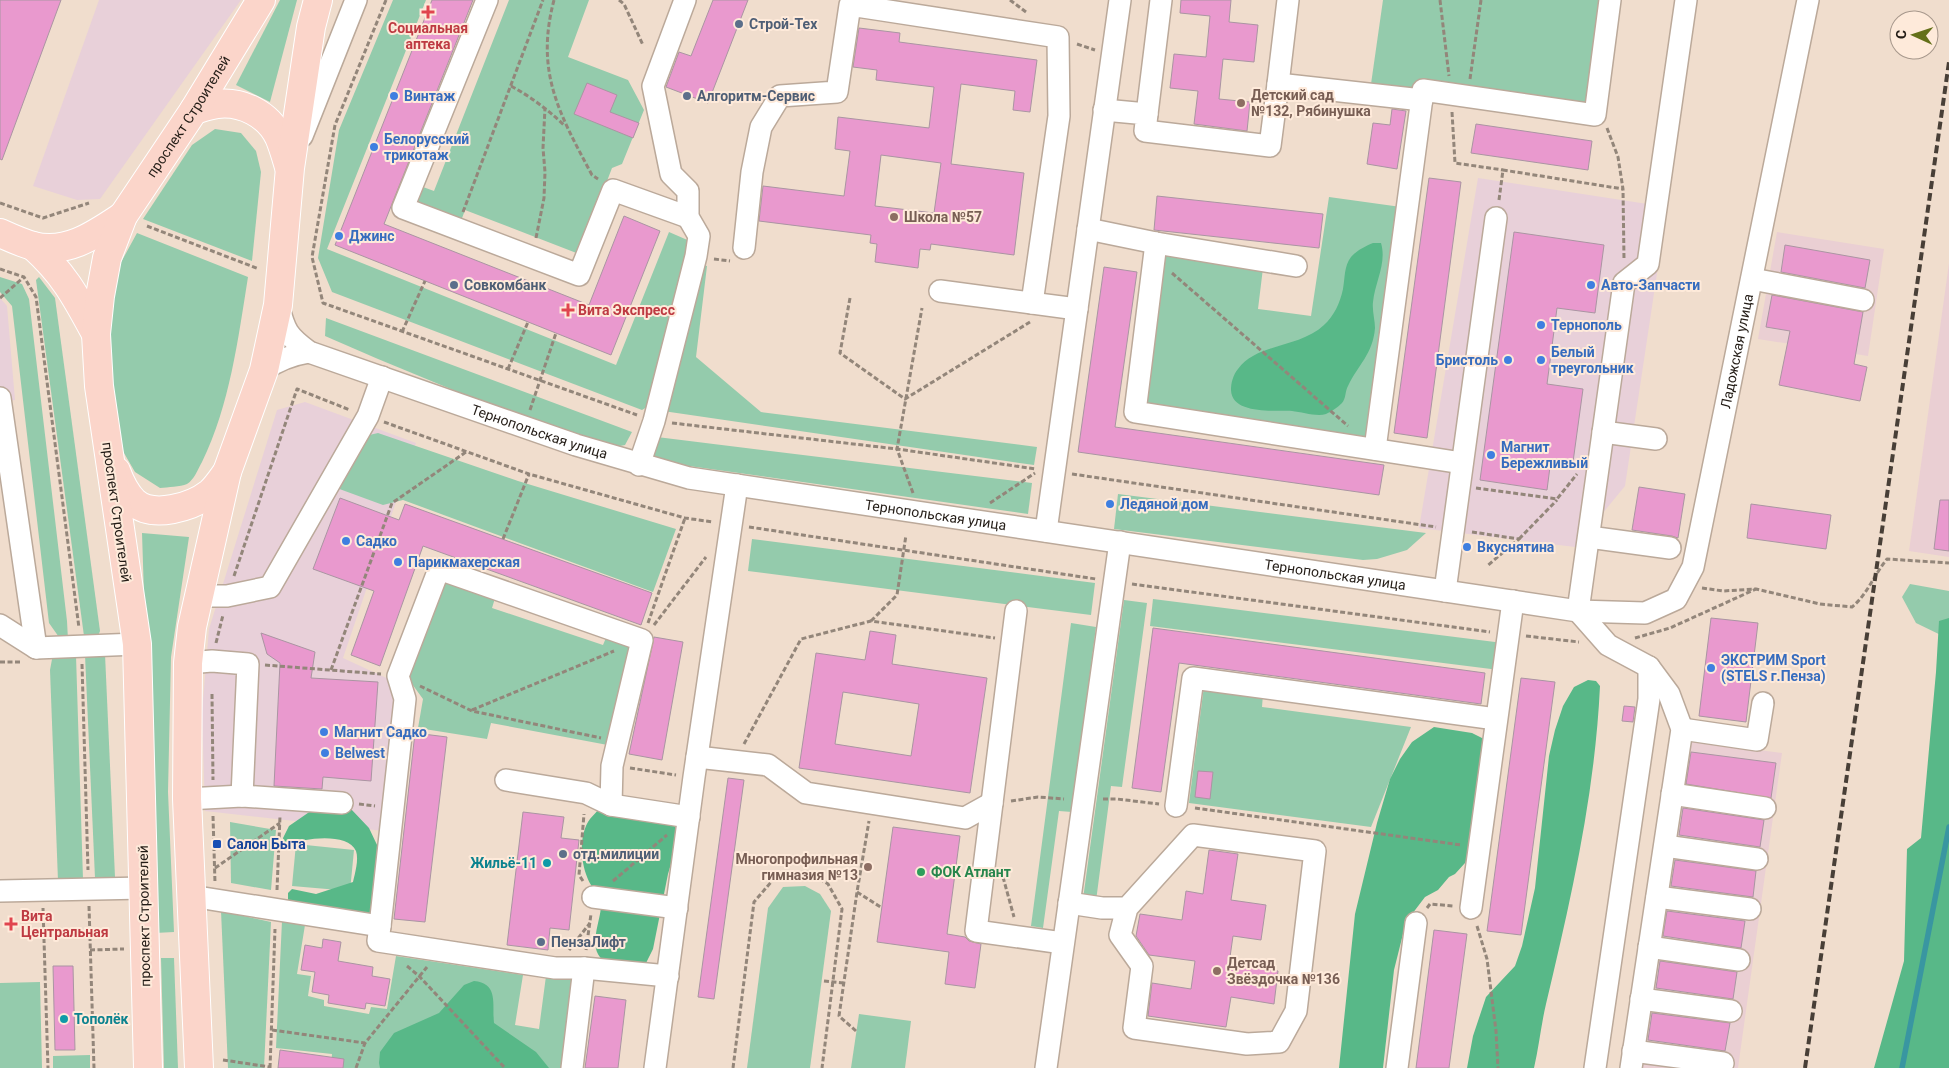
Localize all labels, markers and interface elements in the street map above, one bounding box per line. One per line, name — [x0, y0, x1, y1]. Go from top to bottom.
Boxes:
marker: Социальная аптека — [422, 6, 434, 18]
north arrow — [1889, 10, 1939, 60]
place label: Строй-Тех — [749, 16, 818, 32]
marker: Строй-Тех — [733, 18, 745, 30]
place label: Социальная аптека — [388, 20, 468, 52]
text: С — [1893, 29, 1909, 39]
street label: проспект Строителей — [143, 53, 233, 180]
place label: Детский сад №132, Рябинушка — [1251, 87, 1371, 119]
place label: Винтаж — [404, 88, 455, 104]
place label: Алгоритм-Сервис — [697, 88, 815, 104]
marker: Винтаж — [388, 90, 400, 102]
marker: Алгоритм-Сервис — [681, 90, 693, 102]
marker: Детский сад №132, Рябинушка — [1235, 97, 1247, 109]
place label: Белорусский трикотаж — [384, 131, 469, 163]
marker: Белорусский трикотаж — [368, 141, 380, 153]
place label: Школа №57 — [904, 209, 982, 225]
marker: Школа №57 — [888, 211, 900, 223]
place label: Джинс — [349, 228, 395, 244]
marker: Джинс — [333, 230, 345, 242]
place label: Совкомбанк — [464, 277, 546, 293]
place label: Авто-Запчасти — [1601, 277, 1700, 293]
marker: Совкомбанк — [448, 279, 460, 291]
marker: Авто-Запчасти — [1585, 279, 1597, 291]
street label: Ладожская улица — [1717, 292, 1756, 410]
place label: Вита Экспресс — [578, 302, 675, 318]
marker: Вита Экспресс — [562, 304, 574, 316]
place label: Тернополь — [1551, 317, 1622, 333]
marker: Тернополь — [1535, 319, 1547, 331]
place label: Белый треугольник — [1551, 344, 1634, 376]
place label: Бристоль — [1436, 352, 1498, 368]
marker: Бристоль — [1502, 354, 1514, 366]
marker: Белый треугольник — [1535, 354, 1547, 366]
street label: Тернопольская улица — [469, 401, 609, 462]
place label: Магнит Бережливый — [1501, 439, 1588, 471]
street label: проспект Строителей — [99, 441, 135, 583]
marker: Магнит Бережливый — [1485, 449, 1497, 461]
street label: Тернопольская улица — [864, 496, 1007, 533]
place label: Ледяной дом — [1120, 496, 1209, 512]
marker: Ледяной дом — [1104, 498, 1116, 510]
place label: Садко — [356, 533, 397, 549]
marker: Садко — [340, 535, 352, 547]
place label: Вкуснятина — [1477, 539, 1555, 555]
marker: Вкуснятина — [1461, 541, 1473, 553]
place label: Парикмахерская — [408, 554, 520, 570]
marker: Парикмахерская — [392, 556, 404, 568]
street label: Тернопольская улица — [1263, 556, 1407, 593]
place label: ЭКСТРИМ Sport (STELS г.Пенза) — [1721, 652, 1826, 685]
marker: ЭКСТРИМ Sport (STELS г.Пенза) — [1705, 662, 1717, 674]
place label: Магнит Садко — [334, 724, 427, 740]
marker: Магнит Садко — [318, 726, 330, 738]
place label: Belwest — [335, 745, 385, 761]
marker: Belwest — [319, 747, 331, 759]
place label: Салон Быта — [227, 836, 306, 852]
marker: Салон Быта — [211, 838, 223, 850]
street label: проспект Строителей — [135, 845, 153, 987]
place label: отд.милиции — [573, 846, 659, 862]
marker: отд.милиции — [557, 848, 569, 860]
place label: Многопрофильная гимназия №13 — [735, 851, 858, 883]
place label: Жильё-11 — [470, 855, 537, 871]
marker: Жильё-11 — [541, 857, 553, 869]
marker: Многопрофильная гимназия №13 — [862, 861, 874, 873]
place label: ФОК Атлант — [931, 864, 1011, 880]
marker: ФОК Атлант — [915, 866, 927, 878]
place label: Вита Центральная — [21, 908, 109, 940]
marker: Вита Центральная — [5, 918, 17, 930]
place label: ПензаЛифт — [551, 934, 626, 950]
marker: ПензаЛифт — [535, 936, 547, 948]
place label: Детсад Звёздочка №136 — [1227, 955, 1340, 987]
marker: Детсад Звёздочка №136 — [1211, 965, 1223, 977]
place label: Тополёк — [74, 1011, 129, 1027]
marker: Тополёк — [58, 1013, 70, 1025]

